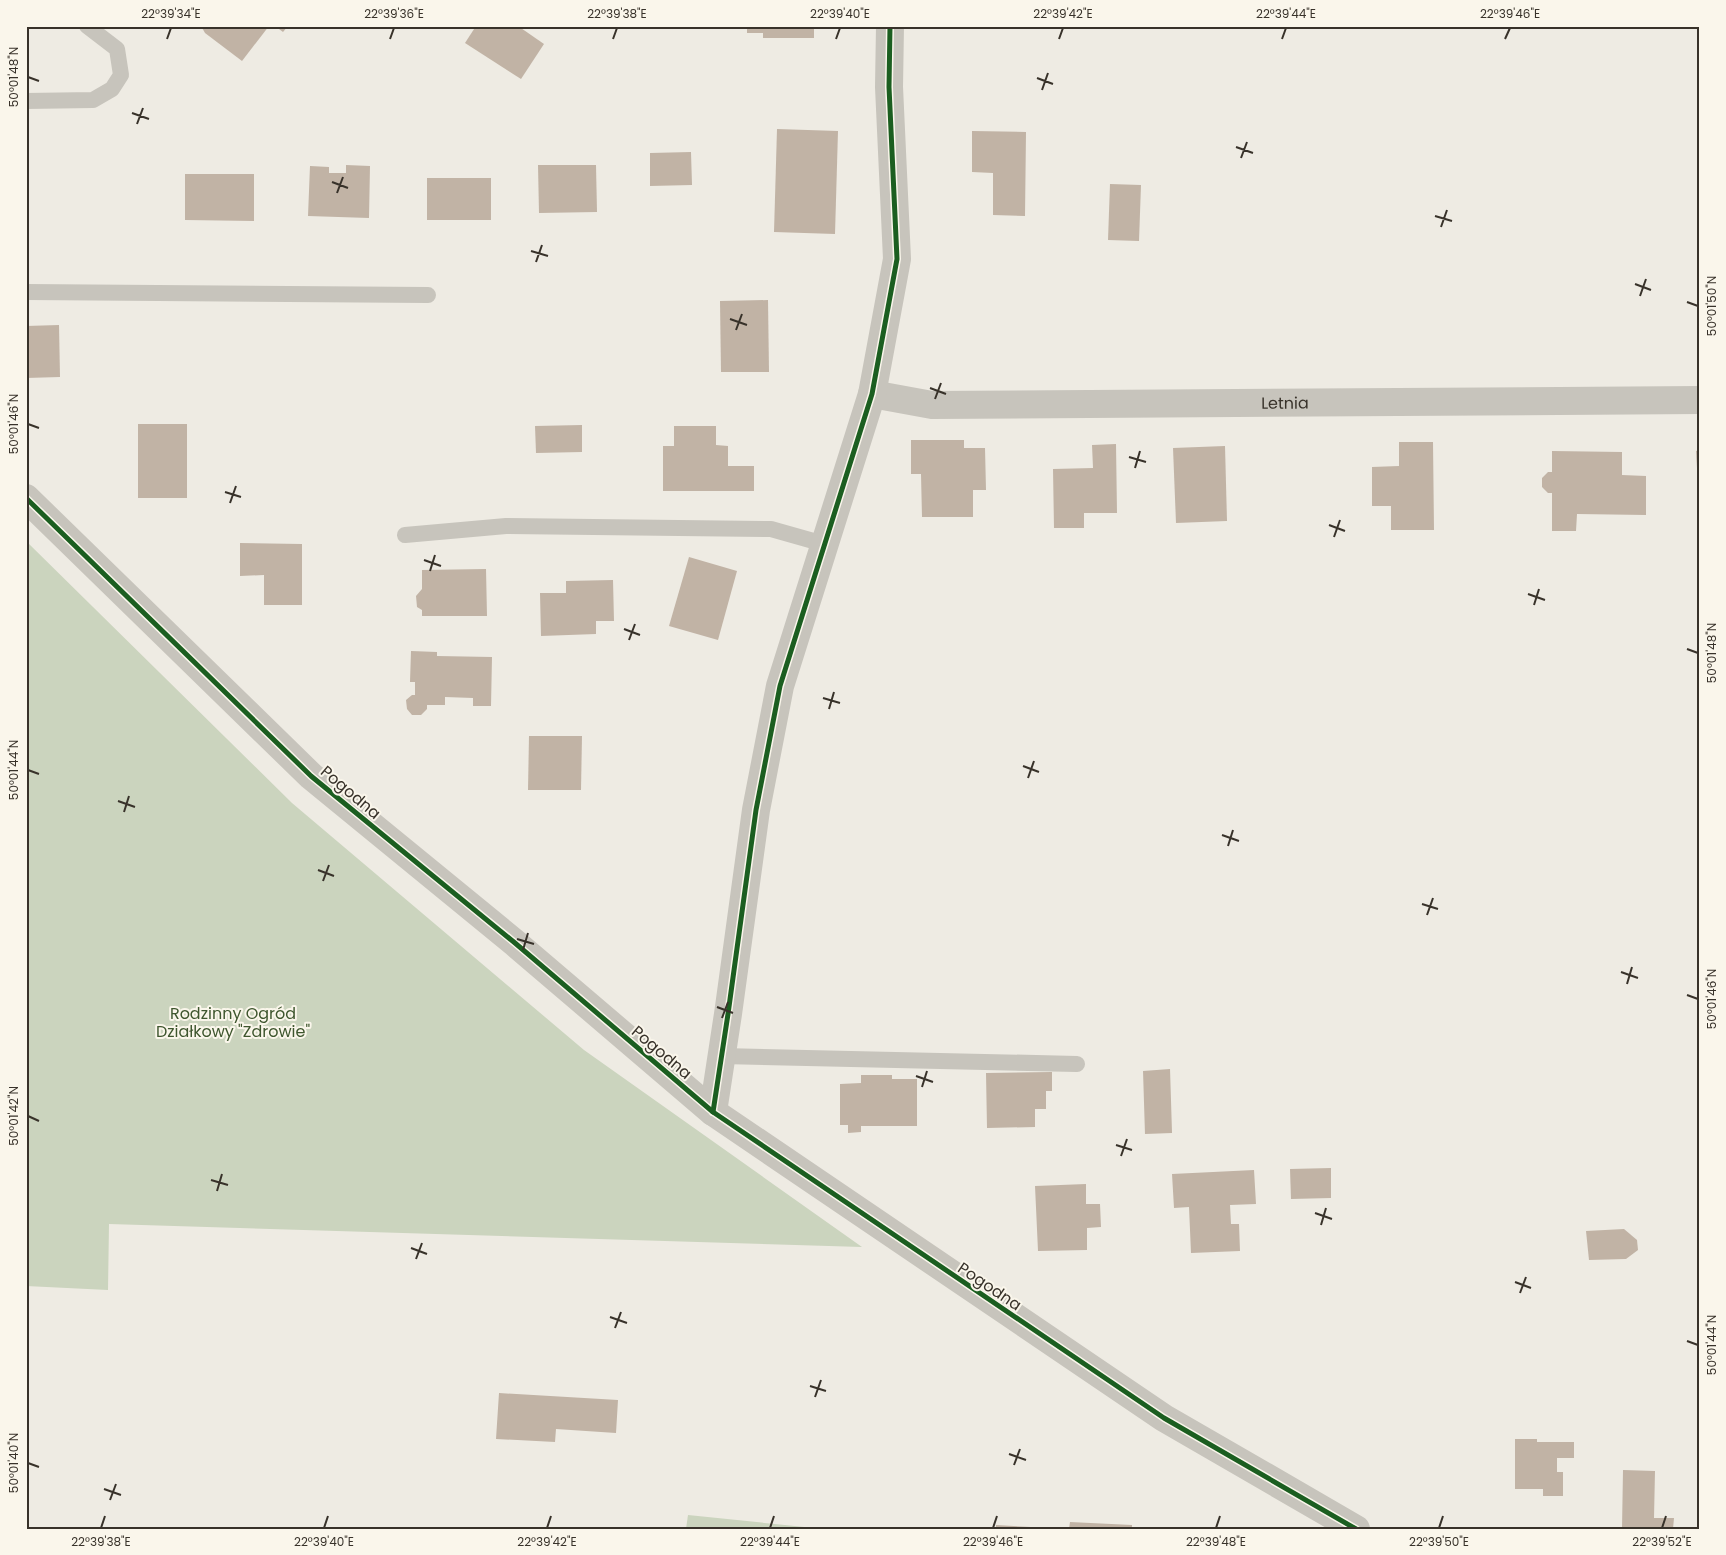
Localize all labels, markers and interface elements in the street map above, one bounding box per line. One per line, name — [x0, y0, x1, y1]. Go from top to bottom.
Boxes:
text: 22°39'34"E — [141, 5, 201, 22]
text: 22°39'36"E — [364, 5, 424, 22]
text: 22°39'38"E — [587, 5, 647, 22]
text: 22°39'40"E — [810, 5, 870, 22]
text: 22°39'42"E — [1033, 5, 1093, 22]
text: 22°39'44"E — [1256, 5, 1316, 22]
text: 22°39'46"E — [1480, 5, 1540, 22]
text: 50°01'48"N — [5, 47, 22, 107]
text: 50°01'50"N — [1703, 276, 1720, 336]
street label: Letnia — [1261, 392, 1309, 415]
text: 50°01'46"N — [5, 394, 22, 454]
text: 50°01'48"N — [1703, 623, 1720, 683]
text: 50°01'44"N — [5, 740, 22, 800]
street label: Pogodna — [316, 760, 386, 824]
text: 50°01'46"N — [1703, 969, 1720, 1029]
park label: Rodzinny Ogród Działkowy "Zdrowie" — [156, 1002, 310, 1043]
street label: Pogodna — [627, 1020, 697, 1084]
text: 50°01'42"N — [5, 1086, 22, 1146]
street label: Pogodna — [953, 1257, 1026, 1316]
text: 50°01'44"N — [1703, 1315, 1720, 1375]
text: 50°01'40"N — [5, 1433, 22, 1493]
text: 22°39'38"E — [71, 1533, 131, 1550]
text: 22°39'40"E — [294, 1533, 354, 1550]
text: 22°39'42"E — [517, 1533, 577, 1550]
text: 22°39'44"E — [740, 1533, 800, 1550]
text: 22°39'46"E — [963, 1533, 1023, 1550]
text: 22°39'48"E — [1186, 1533, 1246, 1550]
text: 22°39'50"E — [1409, 1533, 1469, 1550]
text: 22°39'52"E — [1632, 1533, 1692, 1550]

